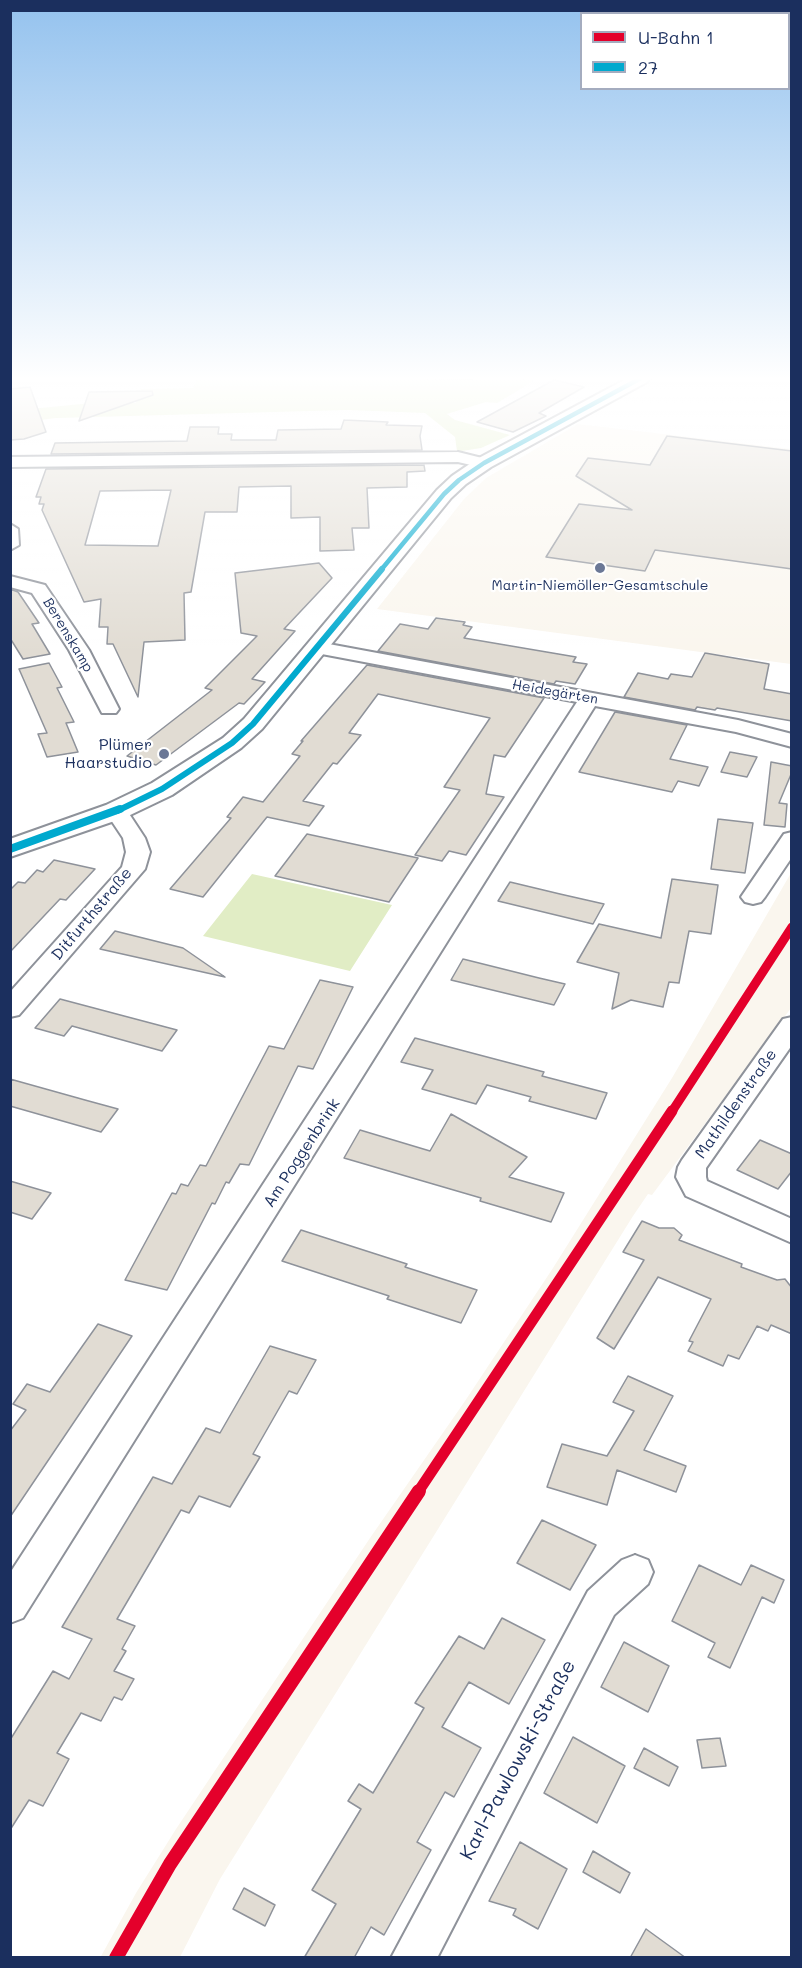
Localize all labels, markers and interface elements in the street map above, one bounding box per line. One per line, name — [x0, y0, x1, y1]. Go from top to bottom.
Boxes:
legend — [580, 12, 790, 90]
text: U-Bahn 1 — [638, 25, 714, 49]
text: 27 — [638, 55, 658, 79]
marker: Martin-Niemöller-Gesamtschule — [593, 561, 607, 575]
place label: Martin-Niemöller-Gesamtschule — [491, 578, 709, 594]
street label: Berenskamp — [39, 595, 97, 675]
street label: Heidegärten — [511, 676, 599, 708]
place label: Plümer Haarstudio — [65, 735, 152, 773]
marker: Plümer Haarstudio — [157, 747, 171, 761]
street label: Ditfurthstraße — [48, 864, 136, 964]
street label: Mathildenstraße — [691, 1045, 781, 1163]
street label: Am Poggenbrink — [260, 1095, 344, 1211]
street label: Karl-Pawlowski-Straße — [455, 1656, 581, 1864]

